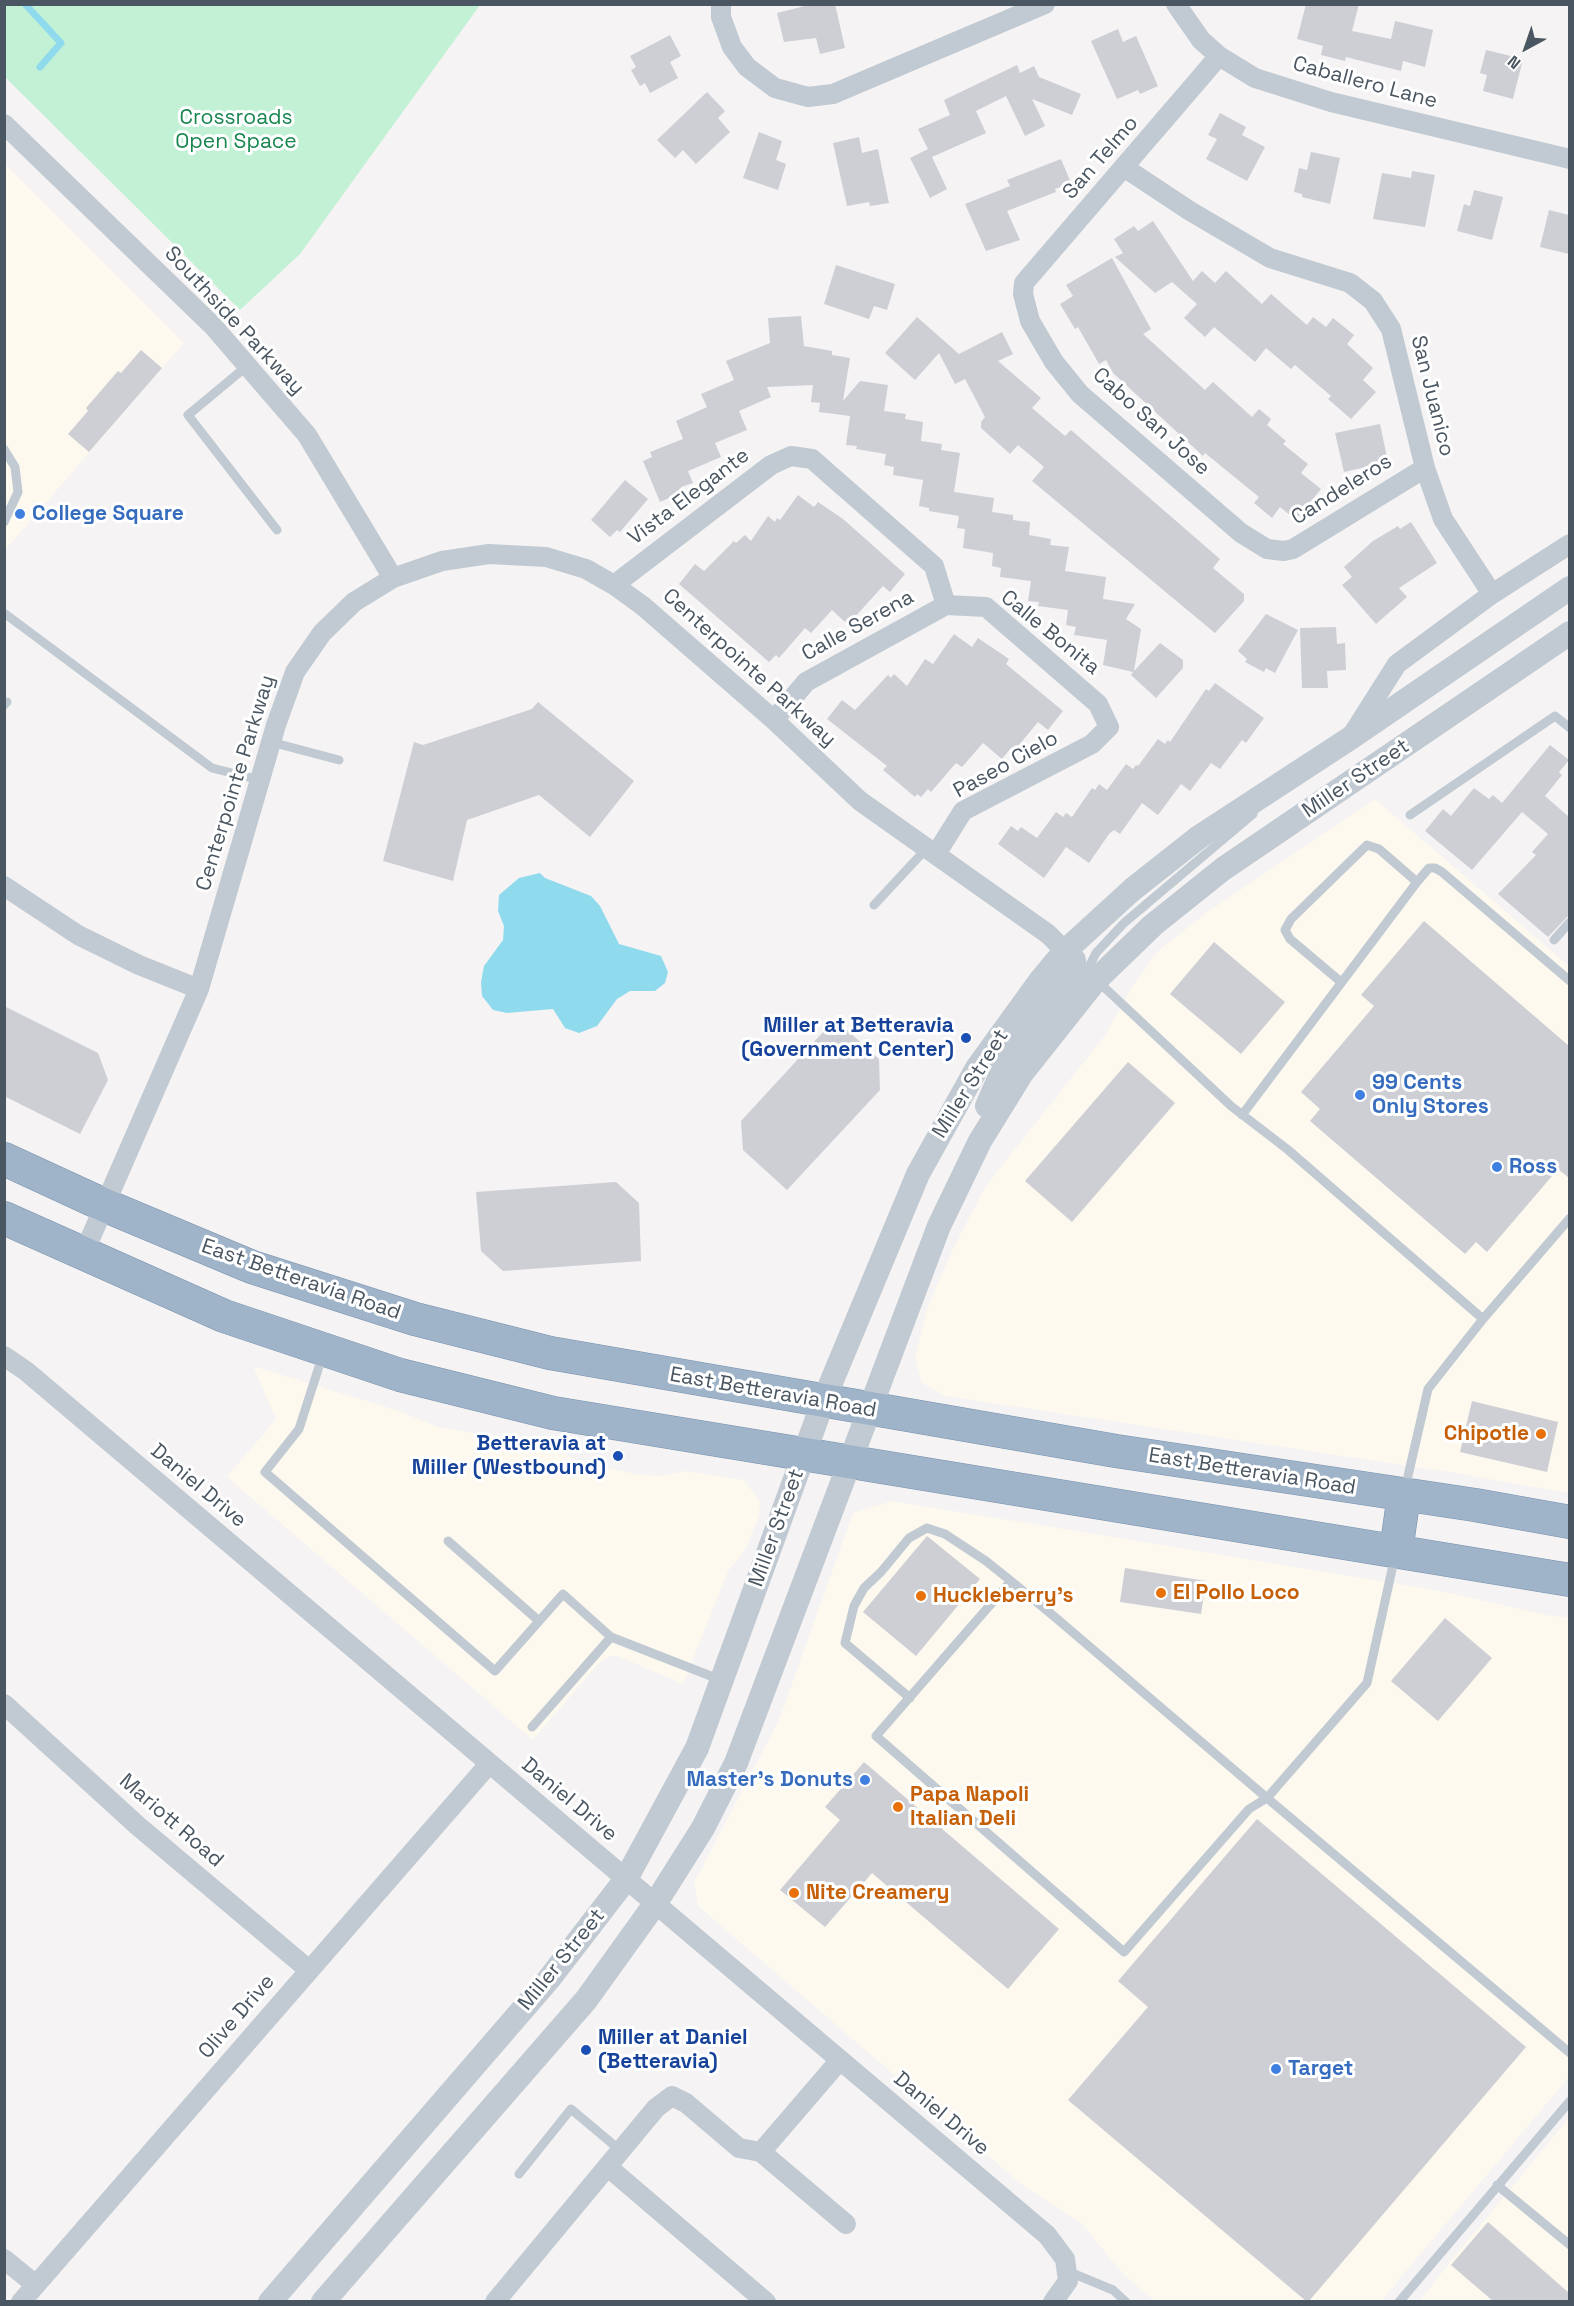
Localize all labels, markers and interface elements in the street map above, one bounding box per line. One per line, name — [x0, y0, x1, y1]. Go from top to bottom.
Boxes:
north arrow — [1496, 18, 1556, 78]
text: N — [1503, 51, 1525, 74]
street label: Caballero Lane — [1290, 52, 1440, 114]
park label: Crossroads Open Space — [175, 105, 297, 155]
street label: San Telmo — [1058, 111, 1144, 205]
street label: Southside Parkway — [159, 242, 309, 400]
street label: San Juanico — [1405, 333, 1459, 459]
street label: Cabo San Jose — [1087, 363, 1215, 481]
street label: Vista Elegante — [623, 443, 755, 551]
street label: Candeleros — [1287, 449, 1397, 531]
place label: College Square — [32, 501, 184, 527]
marker: College Square — [13, 507, 27, 521]
street label: Centerpointe Parkway — [657, 584, 841, 752]
street label: Calle Serena — [798, 585, 918, 667]
street label: Calle Bonita — [995, 585, 1105, 681]
street label: Centerpointe Parkway — [191, 672, 281, 894]
street label: Paseo Cielo — [949, 726, 1063, 804]
street label: Miller Street — [1298, 734, 1414, 824]
place label: Miller at Betteravia (Government Center) — [741, 1013, 954, 1063]
street label: Miller Street — [928, 1025, 1014, 1143]
marker: Miller at Betteravia (Government Center) — [959, 1031, 973, 1045]
place label: 99 Cents Only Stores — [1372, 1070, 1489, 1120]
marker: 99 Cents Only Stores — [1353, 1088, 1367, 1102]
place label: Ross — [1509, 1154, 1557, 1180]
marker: Ross — [1490, 1160, 1504, 1174]
street label: East Betteravia Road — [198, 1234, 404, 1326]
street label: East Betteravia Road — [668, 1362, 878, 1424]
place label: Chipotle — [1444, 1421, 1529, 1447]
marker: Chipotle — [1534, 1427, 1548, 1441]
place label: Betteravia at Miller (Westbound) — [412, 1431, 606, 1481]
street label: Daniel Drive — [145, 1439, 251, 1533]
street label: East Betteravia Road — [1147, 1443, 1357, 1501]
marker: Betteravia at Miller (Westbound) — [611, 1449, 625, 1463]
street label: Miller Street — [744, 1466, 810, 1590]
place label: El Pollo Loco — [1173, 1580, 1300, 1606]
place label: Huckleberry's — [933, 1583, 1074, 1609]
marker: El Pollo Loco — [1154, 1586, 1168, 1600]
marker: Huckleberry's — [914, 1589, 928, 1603]
street label: Daniel Drive — [516, 1753, 622, 1847]
place label: Master's Donuts — [687, 1767, 853, 1793]
street label: Mariott Road — [114, 1769, 228, 1873]
marker: Master's Donuts — [858, 1773, 872, 1787]
place label: Papa Napoli Italian Deli — [910, 1782, 1029, 1832]
marker: Papa Napoli Italian Deli — [891, 1800, 905, 1814]
place label: Nite Creamery — [806, 1880, 949, 1906]
marker: Nite Creamery — [787, 1886, 801, 1900]
street label: Miller Street — [513, 1904, 611, 2016]
street label: Olive Drive — [194, 1970, 280, 2064]
place label: Miller at Daniel (Betteravia) — [598, 2025, 748, 2075]
marker: Miller at Daniel (Betteravia) — [579, 2043, 593, 2057]
place label: Target — [1288, 2056, 1353, 2082]
marker: Target — [1269, 2062, 1283, 2076]
street label: Daniel Drive — [888, 2067, 994, 2161]

